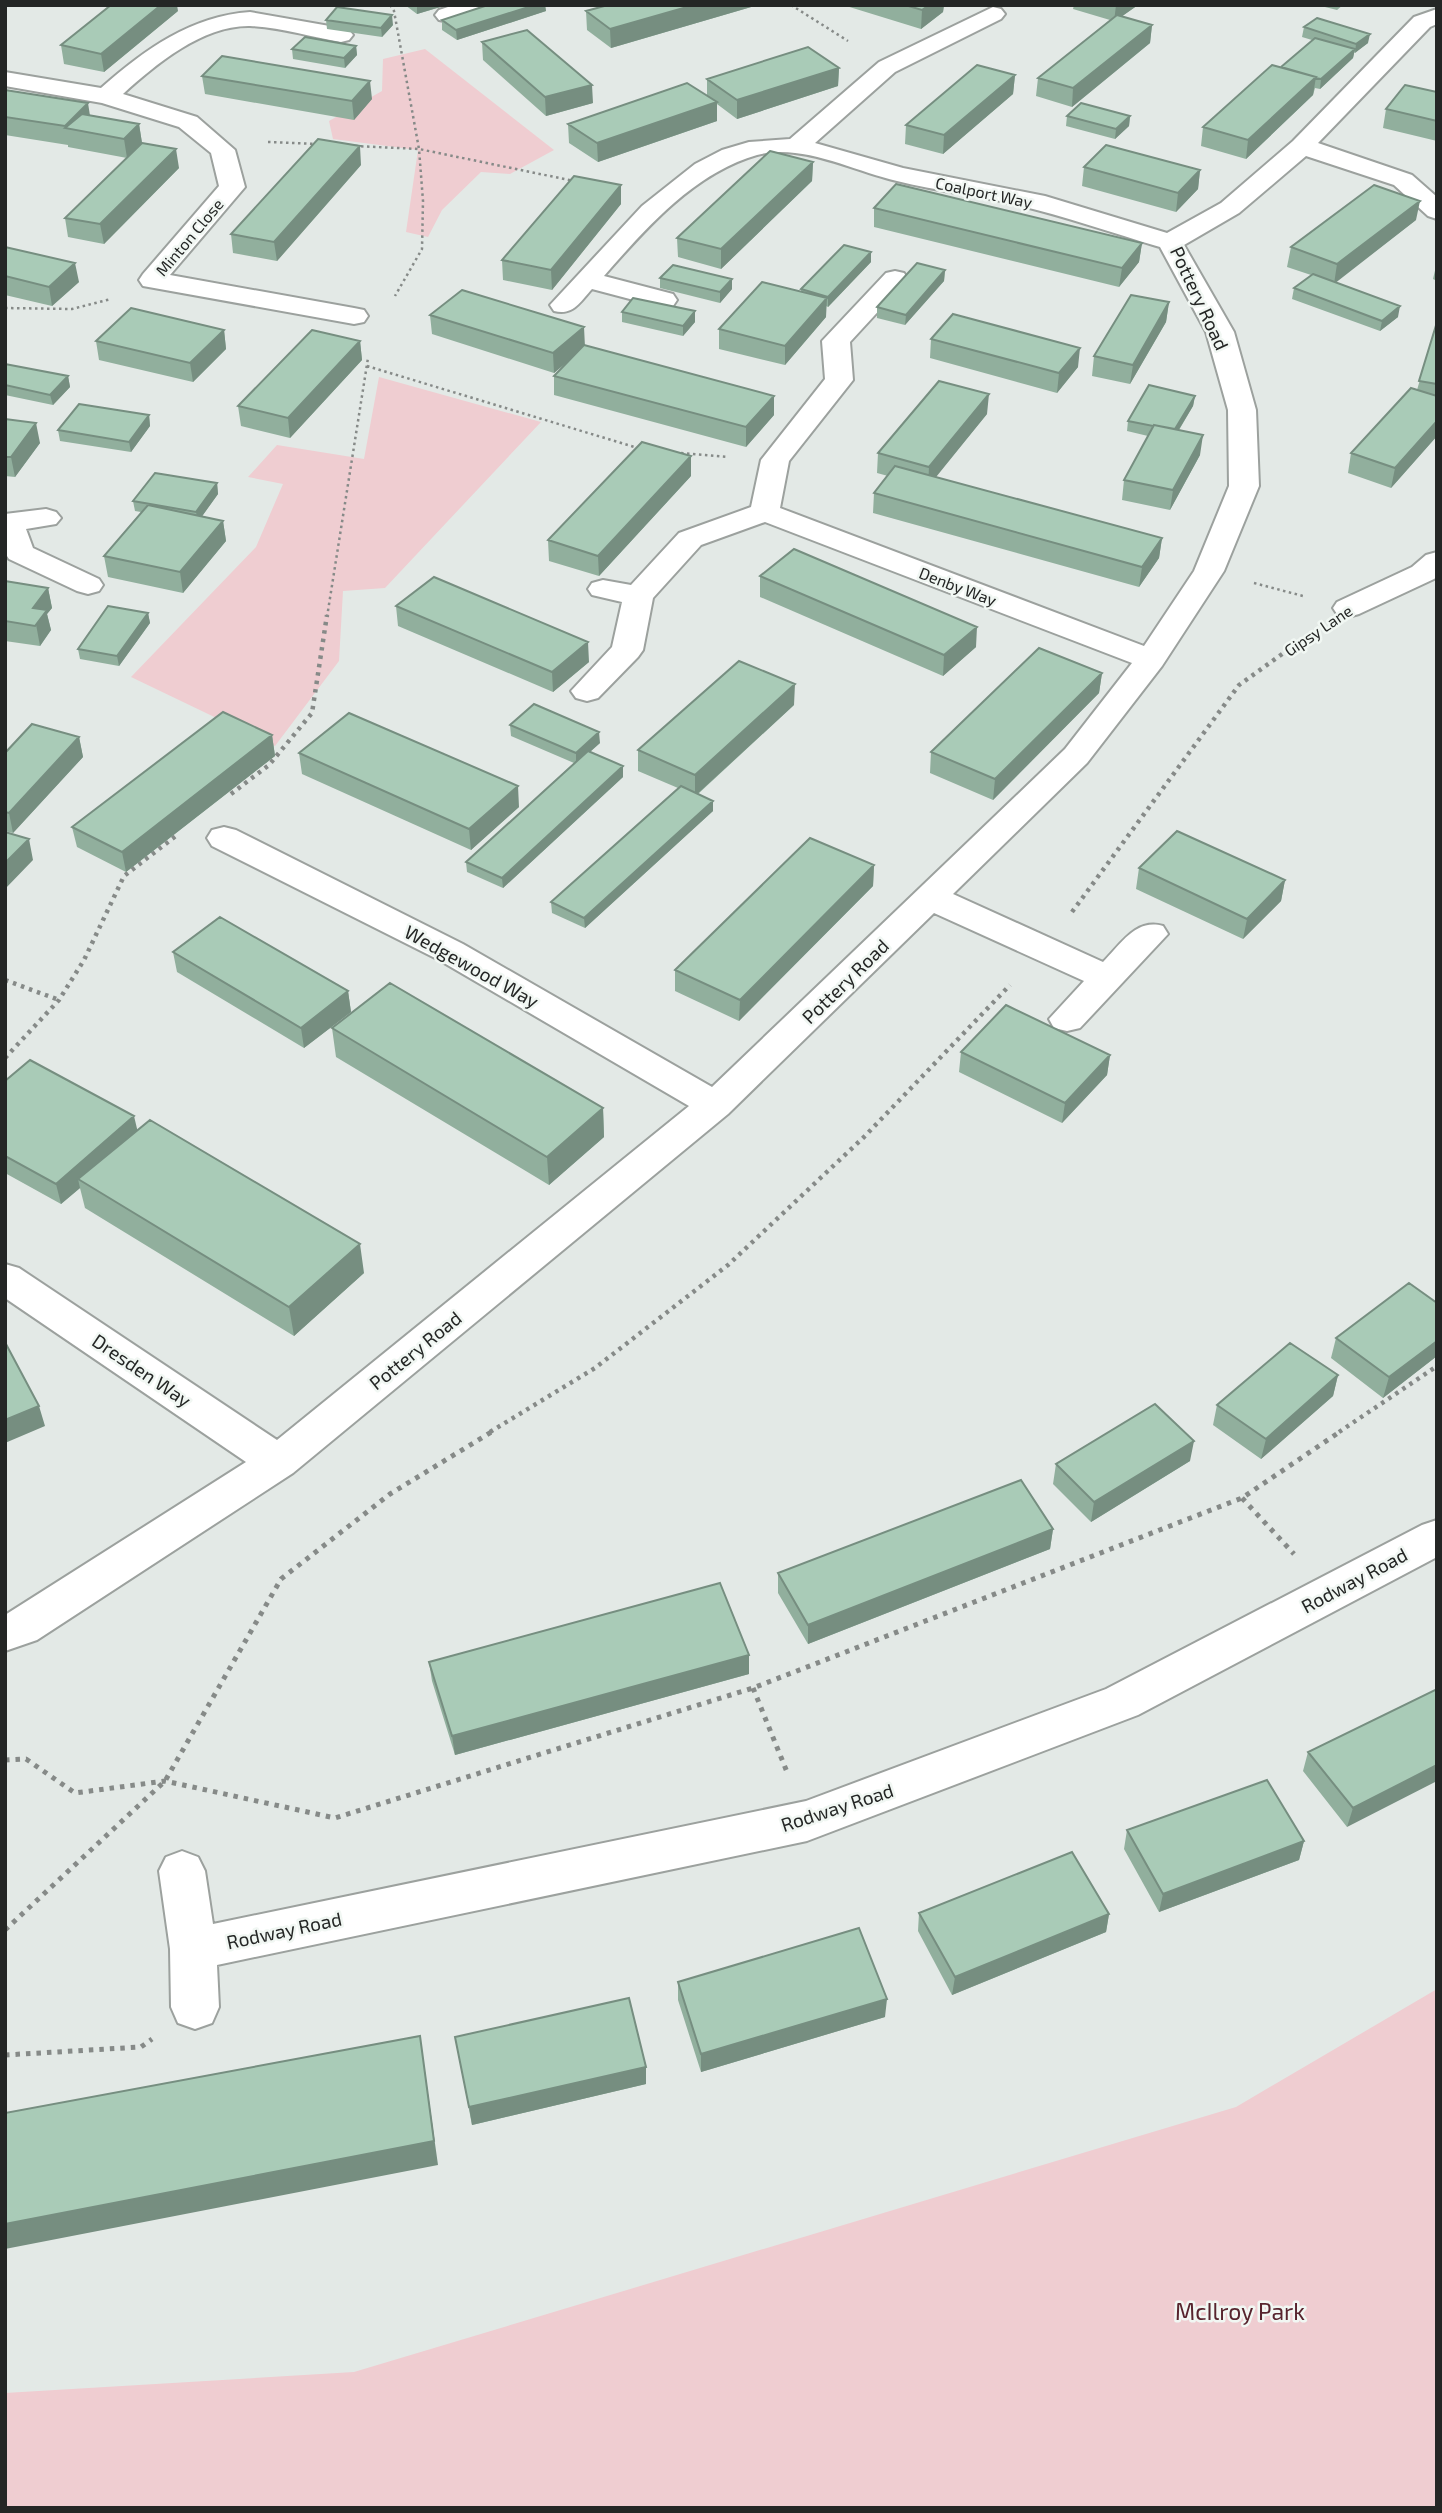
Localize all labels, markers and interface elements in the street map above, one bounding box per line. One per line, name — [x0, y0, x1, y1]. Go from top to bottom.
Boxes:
street label: Coalport Way — [934, 172, 1035, 212]
street label: Minton Close — [151, 194, 227, 280]
street label: Pottery Road — [1166, 242, 1234, 354]
street label: Denby Way — [917, 563, 1000, 610]
street label: Gipsy Lane — [1280, 600, 1356, 660]
street label: Wedgewood Way — [401, 920, 543, 1012]
street label: Pottery Road — [797, 934, 893, 1028]
street label: Pottery Road — [364, 1306, 466, 1394]
street label: Dresden Way — [88, 1329, 196, 1411]
street label: Rodway Road — [1297, 1542, 1411, 1618]
street label: Rodway Road — [778, 1778, 896, 1836]
street label: Rodway Road — [224, 1907, 344, 1953]
park label: McIlroy Park — [1175, 2297, 1305, 2325]

